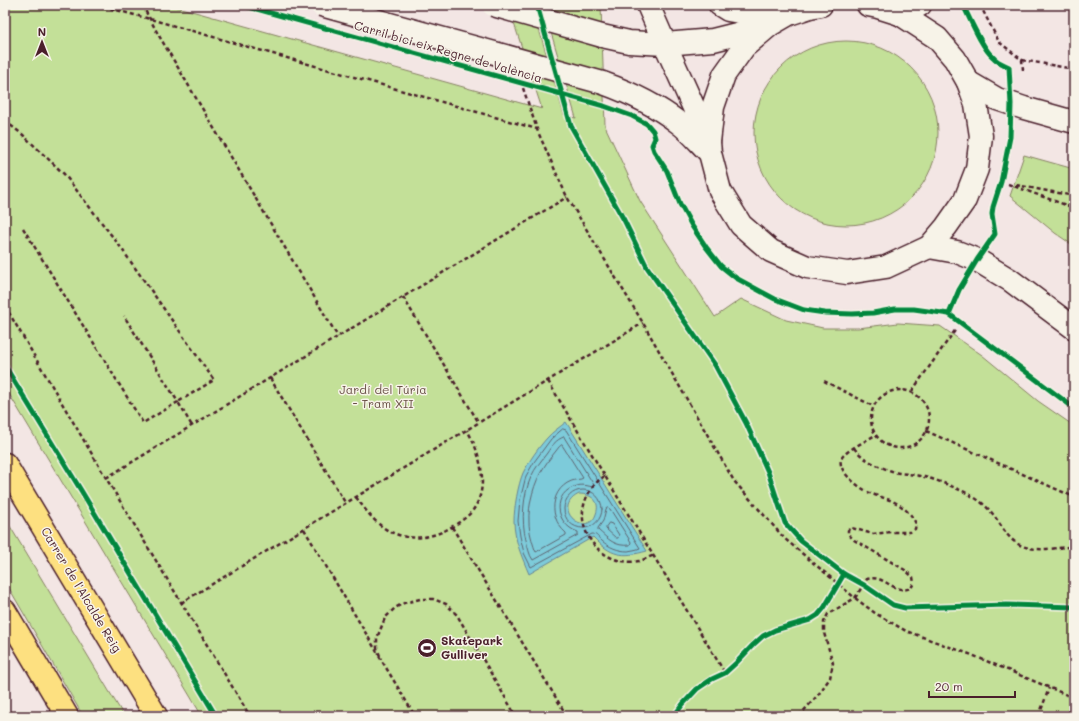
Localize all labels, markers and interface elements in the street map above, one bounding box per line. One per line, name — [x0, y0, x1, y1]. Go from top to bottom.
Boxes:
street label: Carril bici eix Regne de València — [352, 16, 544, 86]
north arrow — [22, 22, 62, 62]
text: N — [38, 24, 46, 39]
park label: Jardí del Túria - Tram XII — [339, 381, 427, 411]
street label: Carrer de l'Alcalde Reig — [38, 524, 126, 655]
place label: Skatepark Gulliver — [441, 632, 502, 662]
sports icon: Skatepark Gulliver — [416, 637, 438, 659]
scale bar — [929, 673, 1015, 699]
text: 20 m — [935, 678, 963, 694]

